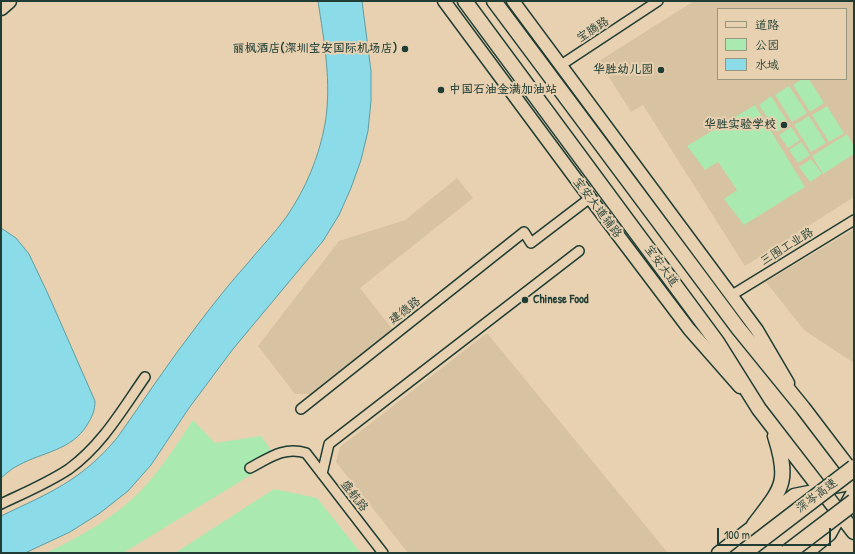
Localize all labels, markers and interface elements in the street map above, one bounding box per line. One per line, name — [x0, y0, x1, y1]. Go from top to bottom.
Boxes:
legend — [717, 8, 847, 80]
street label: 宝腾路 — [574, 14, 612, 46]
text: 道路 — [755, 16, 779, 33]
text: 公园 — [755, 36, 779, 53]
place label: 丽枫酒店(深圳宝安国际机场店) — [233, 42, 397, 56]
marker: 丽枫酒店(深圳宝安国际机场店) — [400, 44, 410, 54]
text: 水域 — [755, 56, 779, 73]
place label: 华胜幼儿园 — [593, 63, 653, 77]
marker: 华胜幼儿园 — [656, 65, 666, 75]
place label: 中国石油金满加油站 — [449, 83, 557, 97]
marker: 中国石油金满加油站 — [436, 85, 446, 95]
place label: 华胜实验学校 — [704, 118, 776, 132]
marker: 华胜实验学校 — [779, 120, 789, 130]
street label: 宝安大道辅路 — [570, 175, 624, 241]
street label: 三围工业路 — [758, 225, 816, 269]
street label: 宝安大道 — [641, 242, 681, 290]
place label: Chinese Food — [533, 293, 589, 307]
street label: 建德路 — [386, 294, 424, 328]
marker: Chinese Food — [520, 295, 530, 305]
street label: 深岑高速 — [793, 476, 841, 516]
street label: 盛航路 — [337, 477, 371, 515]
scale bar — [719, 520, 833, 546]
text: 100 m — [724, 526, 750, 543]

